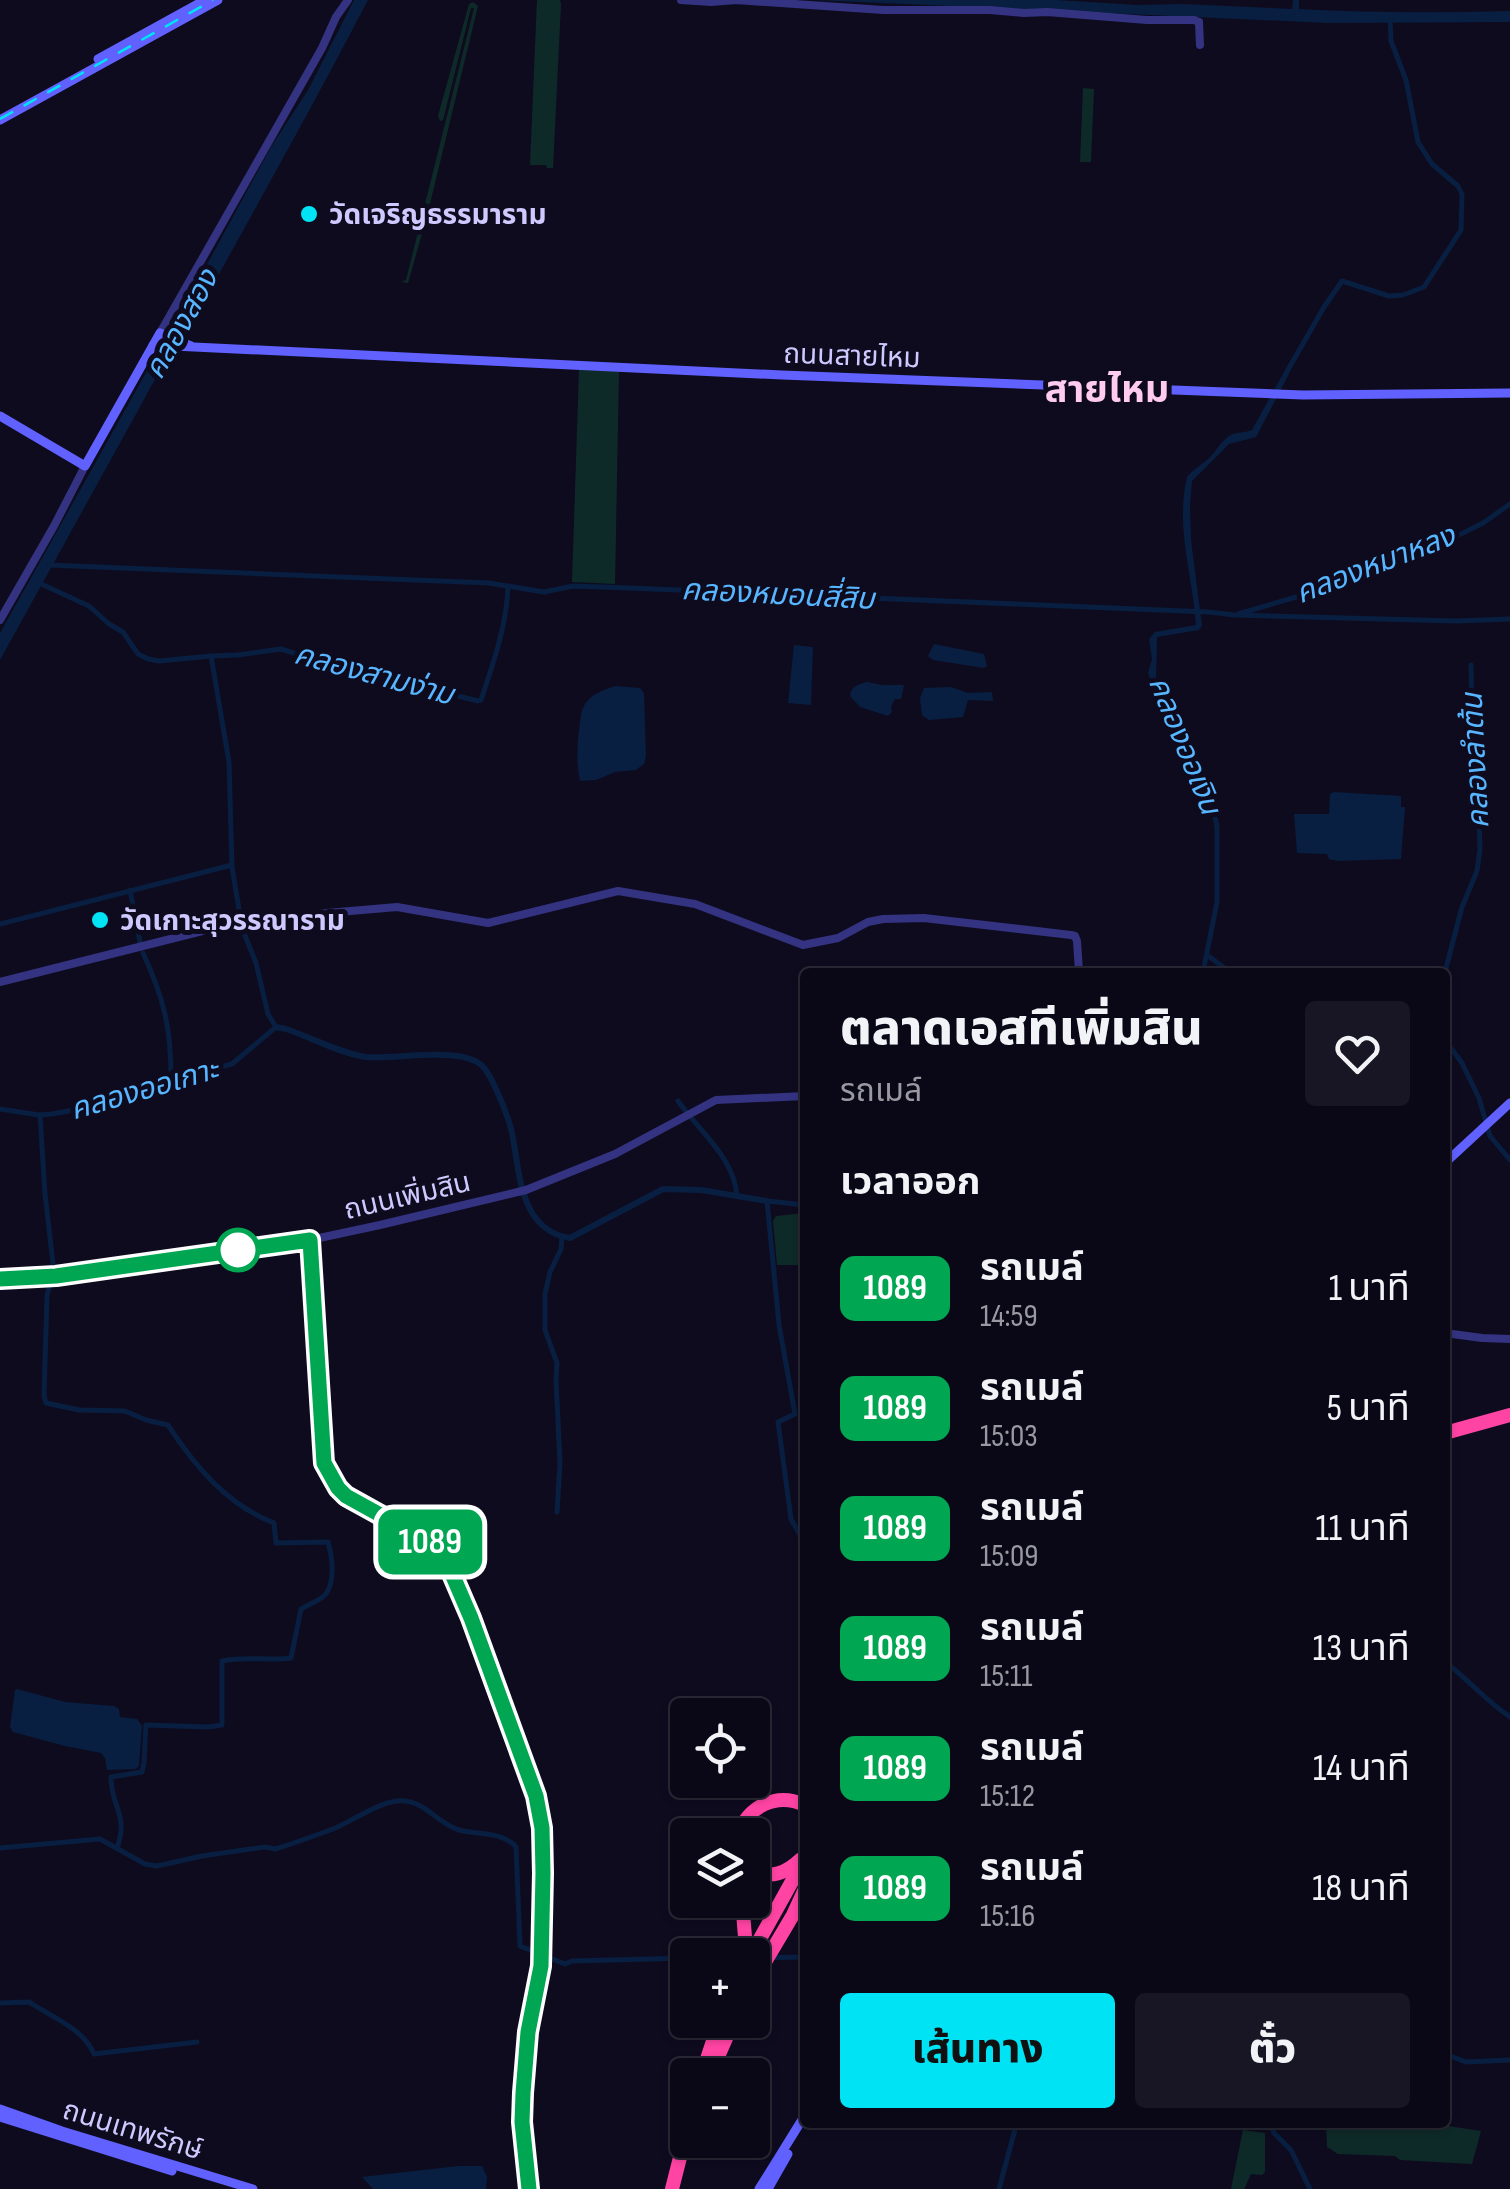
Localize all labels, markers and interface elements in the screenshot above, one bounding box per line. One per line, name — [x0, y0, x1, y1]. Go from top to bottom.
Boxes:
place label: วัดเจริญธรรมาราม — [329, 199, 547, 232]
marker: วัดเจริญธรรมาราม — [298, 203, 320, 225]
water label: คลองสอง — [137, 262, 227, 385]
street label: ถนนสายไหม — [783, 338, 921, 375]
district label: สายไหม — [1045, 368, 1169, 413]
water label: คลองหมาหลง — [1291, 517, 1462, 612]
water label: คลองหมอนสี่สิบ — [681, 568, 877, 618]
water label: คลองสามง่าม — [290, 636, 460, 714]
water label: คลองออเงิน — [1140, 671, 1229, 821]
water label: คลองลำต้น — [1454, 691, 1498, 830]
place label: วัดเกาะสุวรรณาราม — [120, 905, 345, 938]
marker: วัดเกาะสุวรรณาราม — [89, 909, 111, 931]
text: ตลาดเอสทีเพิ่มสิน — [840, 1001, 1203, 1058]
button: heart — [1305, 1001, 1410, 1106]
water label: คลองออเกาะ — [66, 1051, 225, 1128]
text: รถเมล์ — [840, 1072, 922, 1111]
text: เวลาออก — [840, 1160, 980, 1205]
street label: ถนนเพิ่มสิน — [340, 1164, 474, 1227]
unlabelled marker — [217, 1229, 259, 1271]
text: รถเมล์ — [980, 1246, 1084, 1291]
text: 1 นาที — [1329, 1266, 1410, 1311]
text: 1089 — [863, 1267, 927, 1310]
text: 14:59 — [980, 1297, 1038, 1336]
text: รถเมล์ — [980, 1366, 1084, 1411]
text: 5 นาที — [1327, 1386, 1410, 1431]
text: 1089 — [863, 1387, 927, 1430]
text: 15:03 — [980, 1417, 1038, 1456]
text: รถเมล์ — [980, 1486, 1084, 1531]
text: 11 นาที — [1315, 1506, 1410, 1551]
text: 1089 — [863, 1507, 927, 1550]
line badge: 1089 — [360, 1510, 500, 1574]
text: 1089 — [398, 1521, 462, 1564]
text: 15:09 — [980, 1537, 1039, 1576]
text: รถเมล์ — [980, 1606, 1084, 1651]
text: 13 นาที — [1313, 1626, 1410, 1671]
text: 1089 — [863, 1627, 927, 1670]
text: 15:11 — [980, 1657, 1032, 1696]
map controls — [670, 1698, 770, 2158]
button: locate — [670, 1698, 770, 1798]
text: รถเมล์ — [980, 1726, 1084, 1771]
text: 14 นาที — [1313, 1746, 1410, 1791]
text: 1089 — [863, 1747, 927, 1790]
text: 15:12 — [980, 1777, 1035, 1816]
button: layers — [670, 1818, 770, 1918]
text: รถเมล์ — [980, 1846, 1084, 1891]
text: 18 นาที — [1312, 1866, 1410, 1911]
text: 1089 — [863, 1867, 927, 1910]
text: 15:16 — [980, 1897, 1035, 1936]
button: + — [670, 1938, 770, 2038]
button: เส้นทาง — [840, 1993, 1115, 2108]
button: ตั๋ว — [1135, 1993, 1410, 2108]
button: − — [670, 2058, 770, 2158]
street label: ถนนเทพรักษ์ — [59, 2094, 206, 2167]

